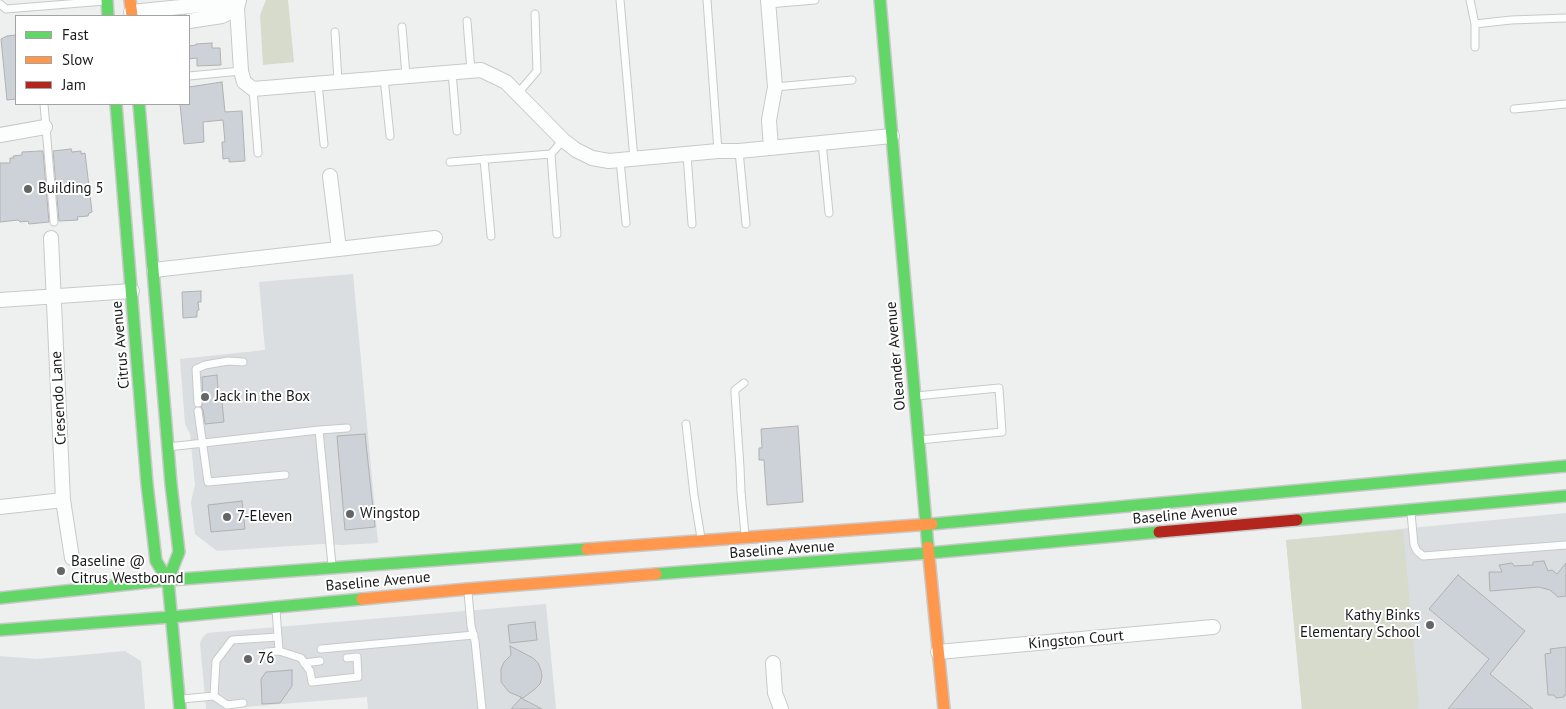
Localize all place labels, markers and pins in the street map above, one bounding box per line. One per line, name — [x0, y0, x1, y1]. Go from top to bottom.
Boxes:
place label: Building 5 — [38, 180, 104, 198]
marker: Building 5 — [22, 183, 34, 195]
place label: Jack in the Box — [215, 388, 310, 406]
marker: Jack in the Box — [199, 391, 211, 403]
place label: Wingstop — [360, 505, 420, 523]
place label: 7-Eleven — [237, 508, 292, 526]
marker: Wingstop — [344, 508, 356, 520]
marker: 7-Eleven — [221, 511, 233, 523]
place label: Baseline @ Citrus Westbound — [71, 553, 183, 588]
marker: Baseline @ Citrus Westbound — [55, 565, 67, 577]
place label: Kathy Binks Elementary School — [1300, 607, 1420, 642]
marker: Kathy Binks Elementary School — [1424, 619, 1436, 631]
place label: 76 — [258, 650, 274, 668]
marker: 76 — [242, 653, 254, 665]

